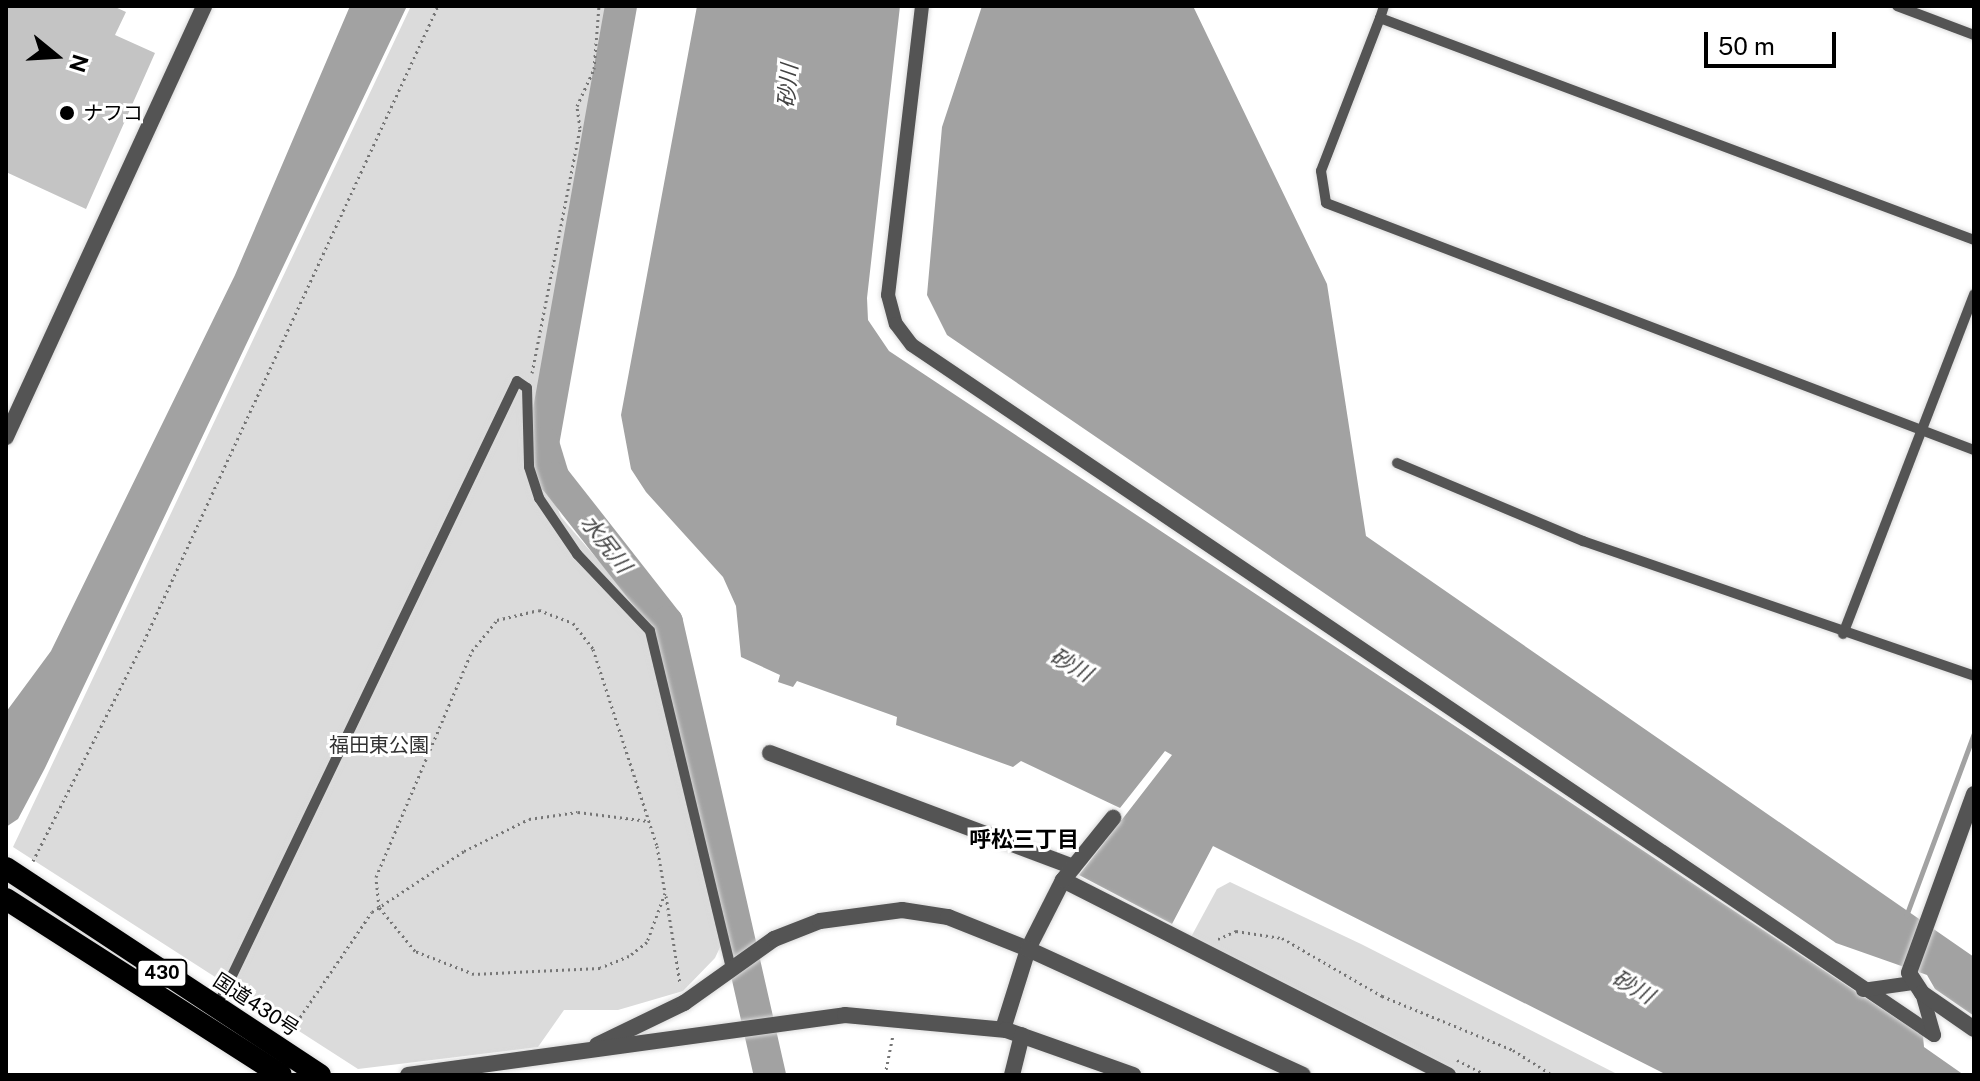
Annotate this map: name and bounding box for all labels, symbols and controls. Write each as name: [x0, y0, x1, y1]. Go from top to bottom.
north arrow: [16, 16, 96, 96]
scale bar: [1708, 16, 1840, 66]
text: 50 m: [1718, 32, 1775, 60]
text: N: [64, 51, 94, 76]
water label: 砂川: [773, 63, 803, 109]
place label: ナフコ: [83, 101, 143, 125]
marker: ナフコ: [58, 104, 76, 122]
water label: 水尻川: [575, 510, 637, 578]
water label: 砂川: [1045, 643, 1097, 687]
park label: 福田東公園: [329, 733, 429, 757]
district label: 呼松三丁目: [969, 827, 1079, 853]
road number: 430: [136, 959, 188, 987]
water label: 砂川: [1607, 965, 1659, 1009]
street label: 国道430号: [209, 968, 303, 1042]

